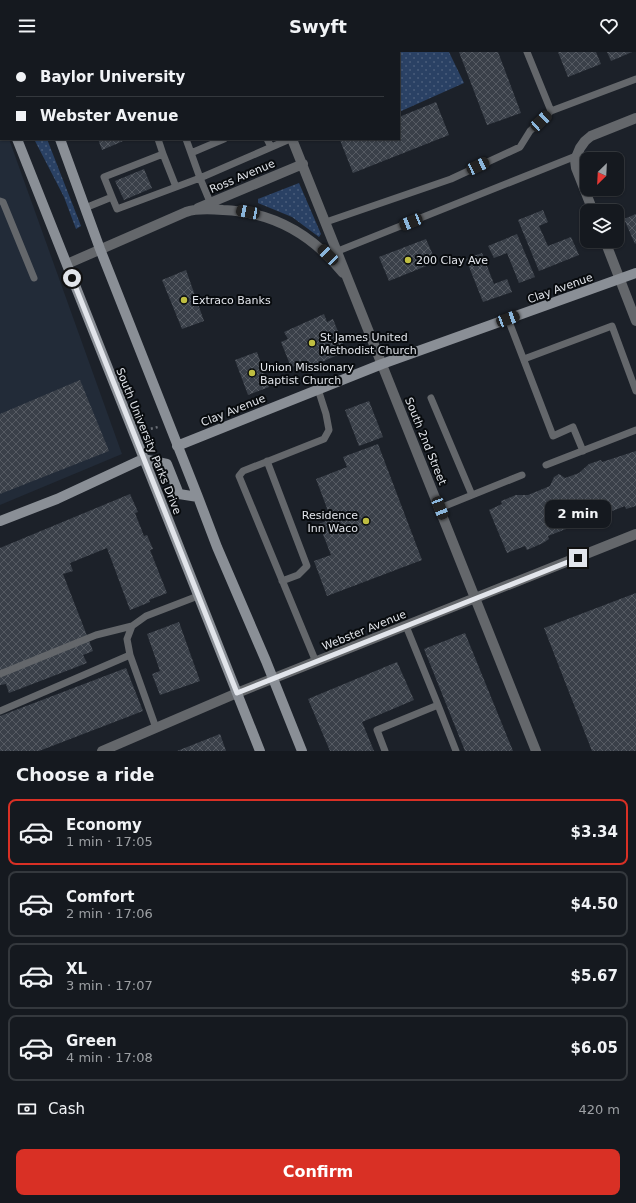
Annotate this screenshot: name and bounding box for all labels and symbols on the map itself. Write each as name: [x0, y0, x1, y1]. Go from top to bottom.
car: [528, 108, 554, 134]
north arrow: [580, 152, 624, 196]
car: [465, 155, 491, 177]
street label: Ross Avenue: [208, 157, 277, 196]
car: [235, 204, 261, 220]
car: [398, 212, 424, 232]
car: [315, 242, 341, 268]
place label: 200 Clay Ave: [416, 254, 488, 267]
marker: 200 Clay Ave: [403, 255, 413, 265]
route start: [63, 269, 81, 287]
street label: Clay Avenue: [526, 271, 595, 306]
place label: Extraco Banks: [192, 294, 271, 307]
marker: Extraco Banks: [179, 295, 189, 305]
car: [495, 309, 521, 329]
place label: St James United Methodist Church: [320, 331, 417, 357]
marker: St James United Methodist Church: [307, 338, 317, 348]
place label: Union Missionary Baptist Church: [260, 361, 354, 387]
street label: South University Parks Drive: [113, 366, 184, 517]
marker: Union Missionary Baptist Church: [247, 368, 257, 378]
street label: Clay Avenue: [199, 392, 268, 429]
street label: South 2nd Street: [402, 395, 449, 488]
car: [430, 495, 450, 521]
callout: 2 min: [545, 500, 611, 528]
place label: Residence Inn Waco: [302, 509, 358, 535]
marker: Residence Inn Waco: [361, 516, 371, 526]
route end: [569, 549, 587, 567]
street label: Webster Avenue: [320, 608, 408, 653]

